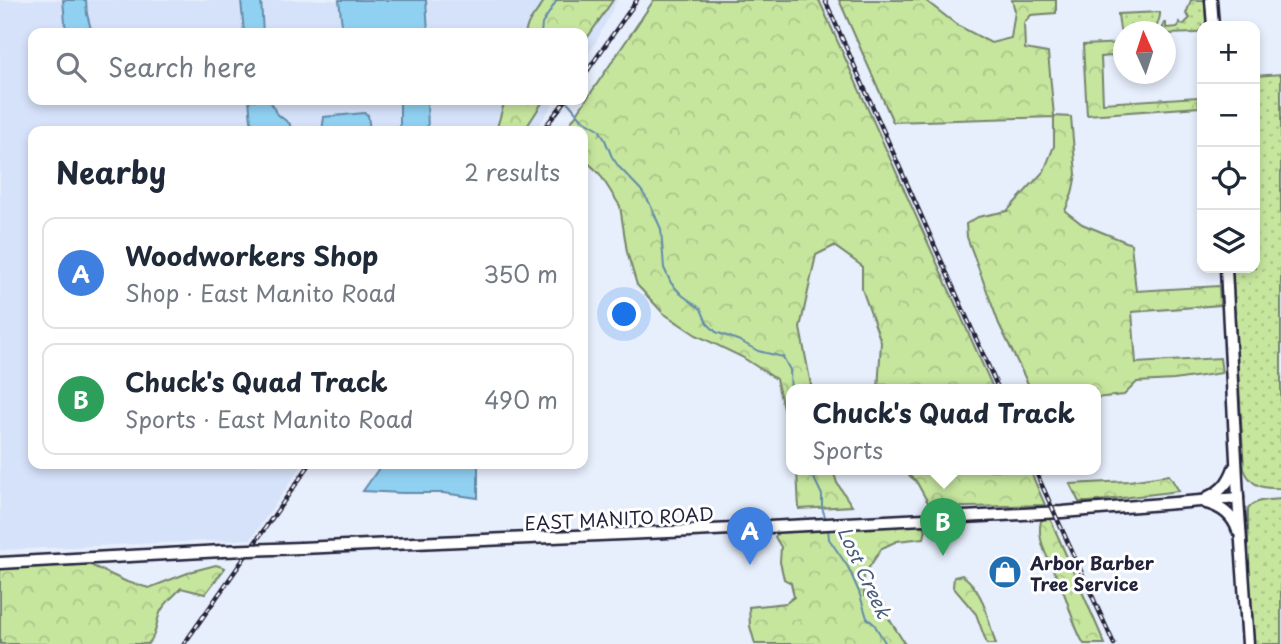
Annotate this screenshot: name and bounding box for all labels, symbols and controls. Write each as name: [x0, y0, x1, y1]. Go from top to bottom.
north arrow: [1113, 21, 1176, 84]
map controls: [1197, 21, 1260, 273]
button: +: [1197, 21, 1260, 84]
search box: [28, 28, 588, 105]
text: Search here: [108, 47, 257, 86]
icon: search: [52, 48, 90, 86]
button: −: [1197, 84, 1260, 147]
button: locate: [1197, 147, 1260, 210]
text: Nearby: [56, 149, 166, 194]
text: 2 results: [464, 154, 560, 189]
button: layers: [1197, 210, 1260, 273]
text: Woodworkers Shop: [125, 236, 378, 275]
text: A: [72, 256, 90, 291]
text: 350 m: [483, 256, 558, 291]
text: Shop · East Manito Road: [125, 275, 396, 310]
your location: [607, 297, 641, 331]
text: Chuck's Quad Track: [125, 362, 388, 401]
text: B: [73, 382, 89, 417]
text: 490 m: [484, 382, 558, 417]
popup: [786, 384, 1101, 475]
text: Chuck's Quad Track: [812, 393, 1075, 432]
text: Sports · East Manito Road: [125, 401, 413, 436]
text: Sports: [812, 432, 883, 467]
pin: B: [920, 498, 966, 556]
street label: EAST MANITO ROAD: [524, 500, 714, 536]
pin: A: [727, 507, 773, 565]
water label: Lost Creek: [832, 522, 899, 624]
place label: Arbor Barber Tree Service: [1029, 549, 1155, 597]
shop icon: Arbor Barber Tree Service: [986, 553, 1024, 591]

